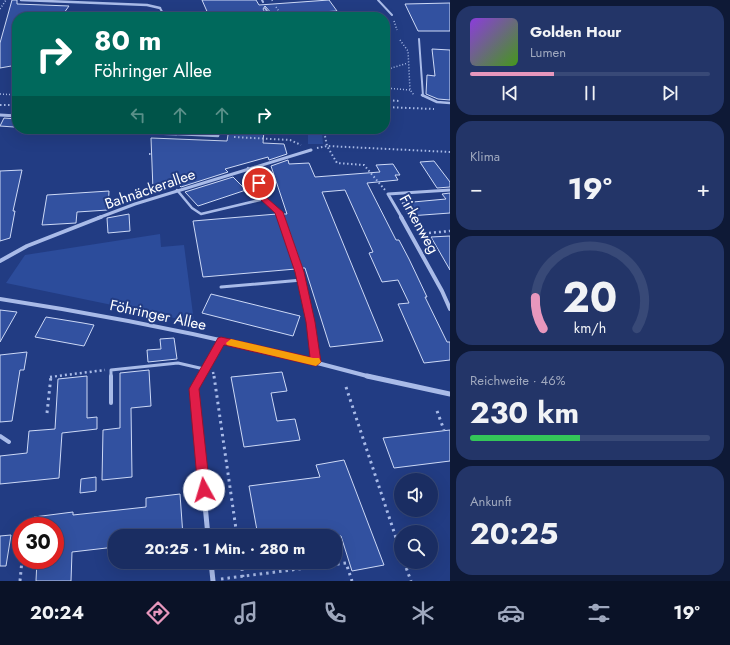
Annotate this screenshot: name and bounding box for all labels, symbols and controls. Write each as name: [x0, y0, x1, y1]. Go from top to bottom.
text: 80 m: [94, 20, 161, 61]
text: Golden Hour: [530, 21, 622, 43]
icon: right: [28, 28, 80, 80]
text: Lumen: [530, 43, 566, 62]
text: Föhringer Allee: [94, 58, 212, 84]
icon: previous: [499, 82, 521, 104]
icon: pause: [579, 82, 601, 104]
icon: next: [659, 82, 681, 104]
icon: left: [127, 104, 149, 126]
icon: ahead: [169, 104, 191, 126]
icon: ahead: [211, 104, 233, 126]
icon: right: [253, 104, 275, 126]
text: Klima: [470, 147, 500, 166]
street label: Bahnäckerallee: [102, 163, 199, 215]
pin: [242, 166, 276, 200]
text: 19°: [568, 167, 612, 210]
icon: arrive: [248, 172, 270, 194]
text: −: [470, 172, 483, 204]
text: +: [696, 172, 710, 204]
street label: Firkenweg: [394, 190, 444, 258]
text: 20: [563, 266, 617, 327]
street label: Föhringer Allee: [108, 294, 209, 336]
text: km/h: [574, 317, 606, 337]
text: Reichweite · 46%: [470, 371, 565, 390]
text: 230 km: [470, 391, 579, 434]
position arrow: [183, 469, 225, 511]
map controls: [394, 473, 438, 569]
button: sound: [394, 473, 438, 517]
text: Ankunft: [470, 492, 511, 511]
text: 20:25: [470, 512, 558, 555]
speed limit sign: 30: [12, 517, 64, 569]
button: search: [394, 525, 438, 569]
text: 20:25 · 1 Min. · 280 m: [145, 538, 305, 560]
icon: directions: [144, 599, 172, 627]
icon: music: [232, 599, 260, 627]
icon: phone: [321, 599, 349, 627]
icon: climate: [409, 599, 437, 627]
icon: car: [497, 599, 525, 627]
icon: filters: [585, 599, 613, 627]
text: 20:24: [30, 600, 84, 626]
text: 19°: [673, 600, 700, 626]

